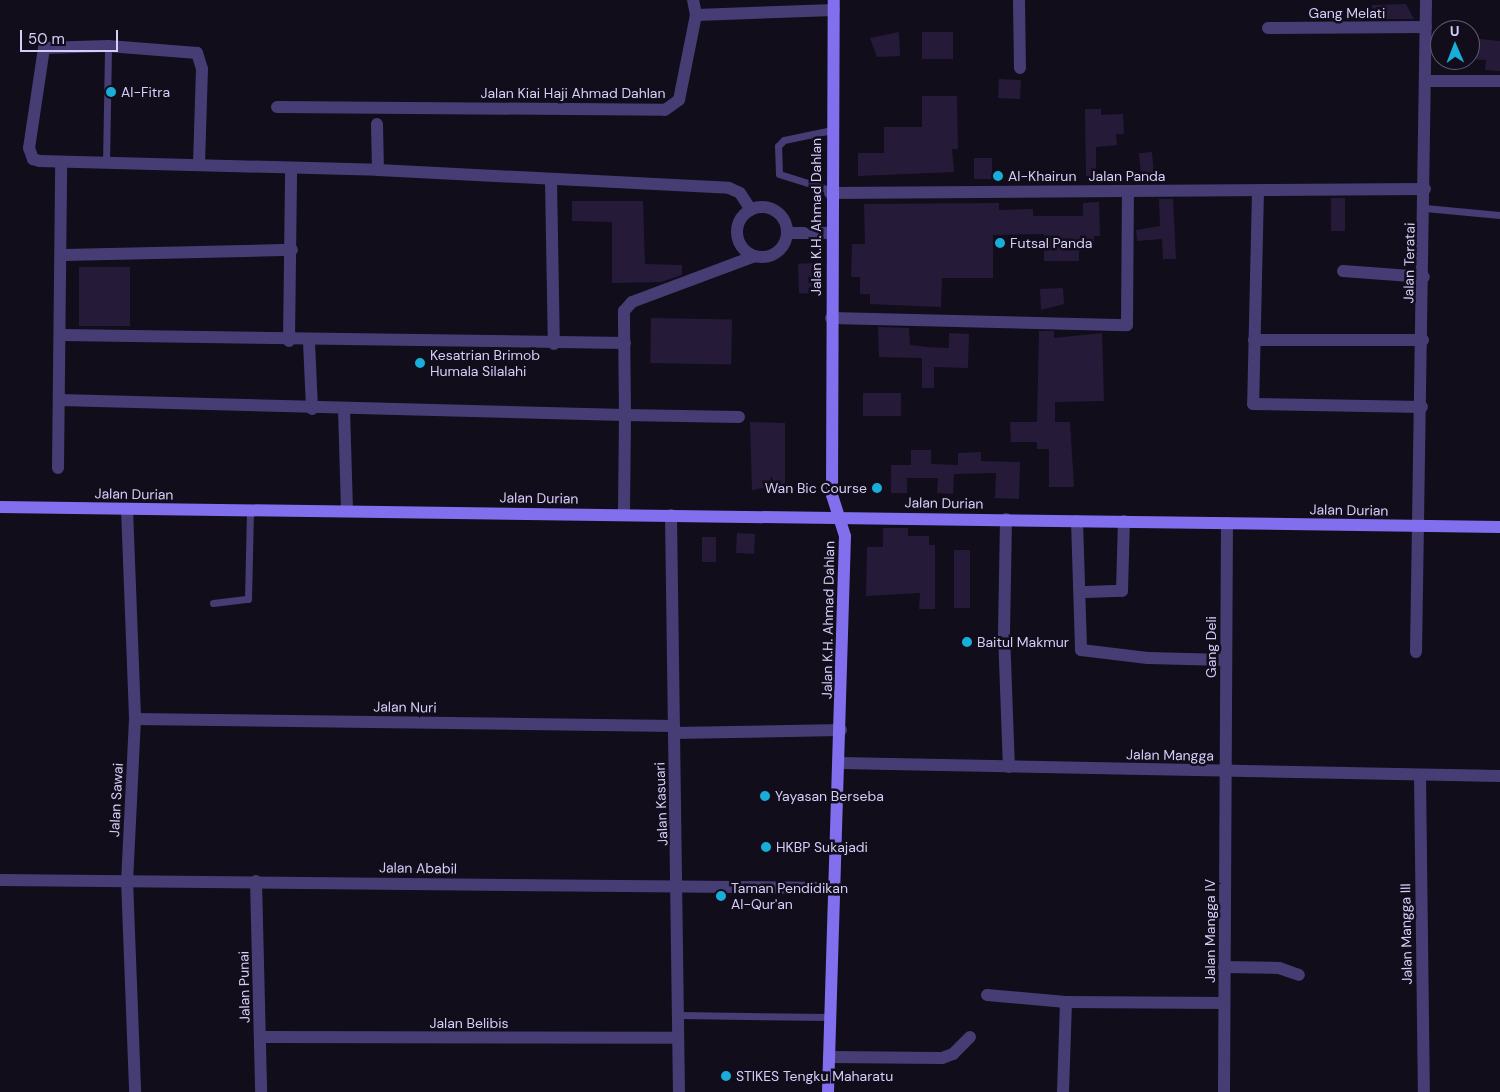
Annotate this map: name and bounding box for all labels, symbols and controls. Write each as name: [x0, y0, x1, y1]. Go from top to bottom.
street label: Gang Melati: [1309, 5, 1385, 21]
scale bar: [22, 20, 120, 52]
north arrow: [1430, 20, 1480, 70]
text: U: [1450, 22, 1460, 40]
text: 50 m: [28, 29, 65, 49]
place label: Al-Fitra: [121, 84, 170, 100]
street label: Jalan Kiai Haji Ahmad Dahlan: [480, 85, 666, 101]
marker: Al-Fitra: [105, 86, 117, 98]
street label: Jalan K.H. Ahmad Dahlan: [808, 138, 824, 296]
place label: Al-Khairun: [1008, 168, 1076, 184]
street label: Jalan Panda: [1089, 168, 1165, 184]
marker: Al-Khairun: [992, 170, 1004, 182]
street label: Jalan Teratai: [1400, 222, 1418, 304]
place label: Futsal Panda: [1010, 235, 1092, 251]
marker: Futsal Panda: [994, 237, 1006, 249]
place label: Kesatrian Brimob Humala Silalahi: [430, 347, 540, 380]
marker: Kesatrian Brimob Humala Silalahi: [414, 357, 426, 369]
place label: Wan Bic Course: [765, 480, 867, 496]
marker: Wan Bic Course: [871, 482, 883, 494]
street label: Jalan Durian: [94, 485, 174, 503]
street label: Jalan Durian: [499, 489, 579, 507]
street label: Jalan Durian: [904, 494, 984, 512]
street label: Jalan Durian: [1309, 501, 1389, 519]
street label: Jalan K.H. Ahmad Dahlan: [818, 541, 838, 699]
street label: Gang Deli: [1203, 616, 1219, 678]
place label: Baitul Makmur: [977, 634, 1069, 650]
marker: Baitul Makmur: [961, 636, 973, 648]
street label: Jalan Nuri: [373, 698, 437, 716]
street label: Jalan Mangga: [1126, 746, 1214, 764]
street label: Jalan Kasuari: [651, 762, 671, 846]
street label: Jalan Sawai: [106, 763, 126, 837]
place label: Yayasan Berseba: [775, 788, 884, 804]
marker: Yayasan Berseba: [759, 790, 771, 802]
place label: HKBP Sukajadi: [776, 839, 868, 855]
marker: HKBP Sukajadi: [760, 841, 772, 853]
street label: Jalan Ababil: [379, 859, 457, 877]
street label: Jalan Mangga IV: [1202, 879, 1218, 983]
place label: Taman Pendidikan Al-Qur'an: [731, 880, 848, 912]
street label: Jalan Mangga III: [1397, 883, 1415, 985]
marker: Taman Pendidikan Al-Qur'an: [715, 890, 727, 902]
street label: Jalan Punai: [235, 951, 253, 1023]
street label: Jalan Belibis: [429, 1015, 509, 1031]
place label: STIKES Tengku Maharatu: [736, 1068, 893, 1084]
marker: STIKES Tengku Maharatu: [720, 1070, 732, 1082]

